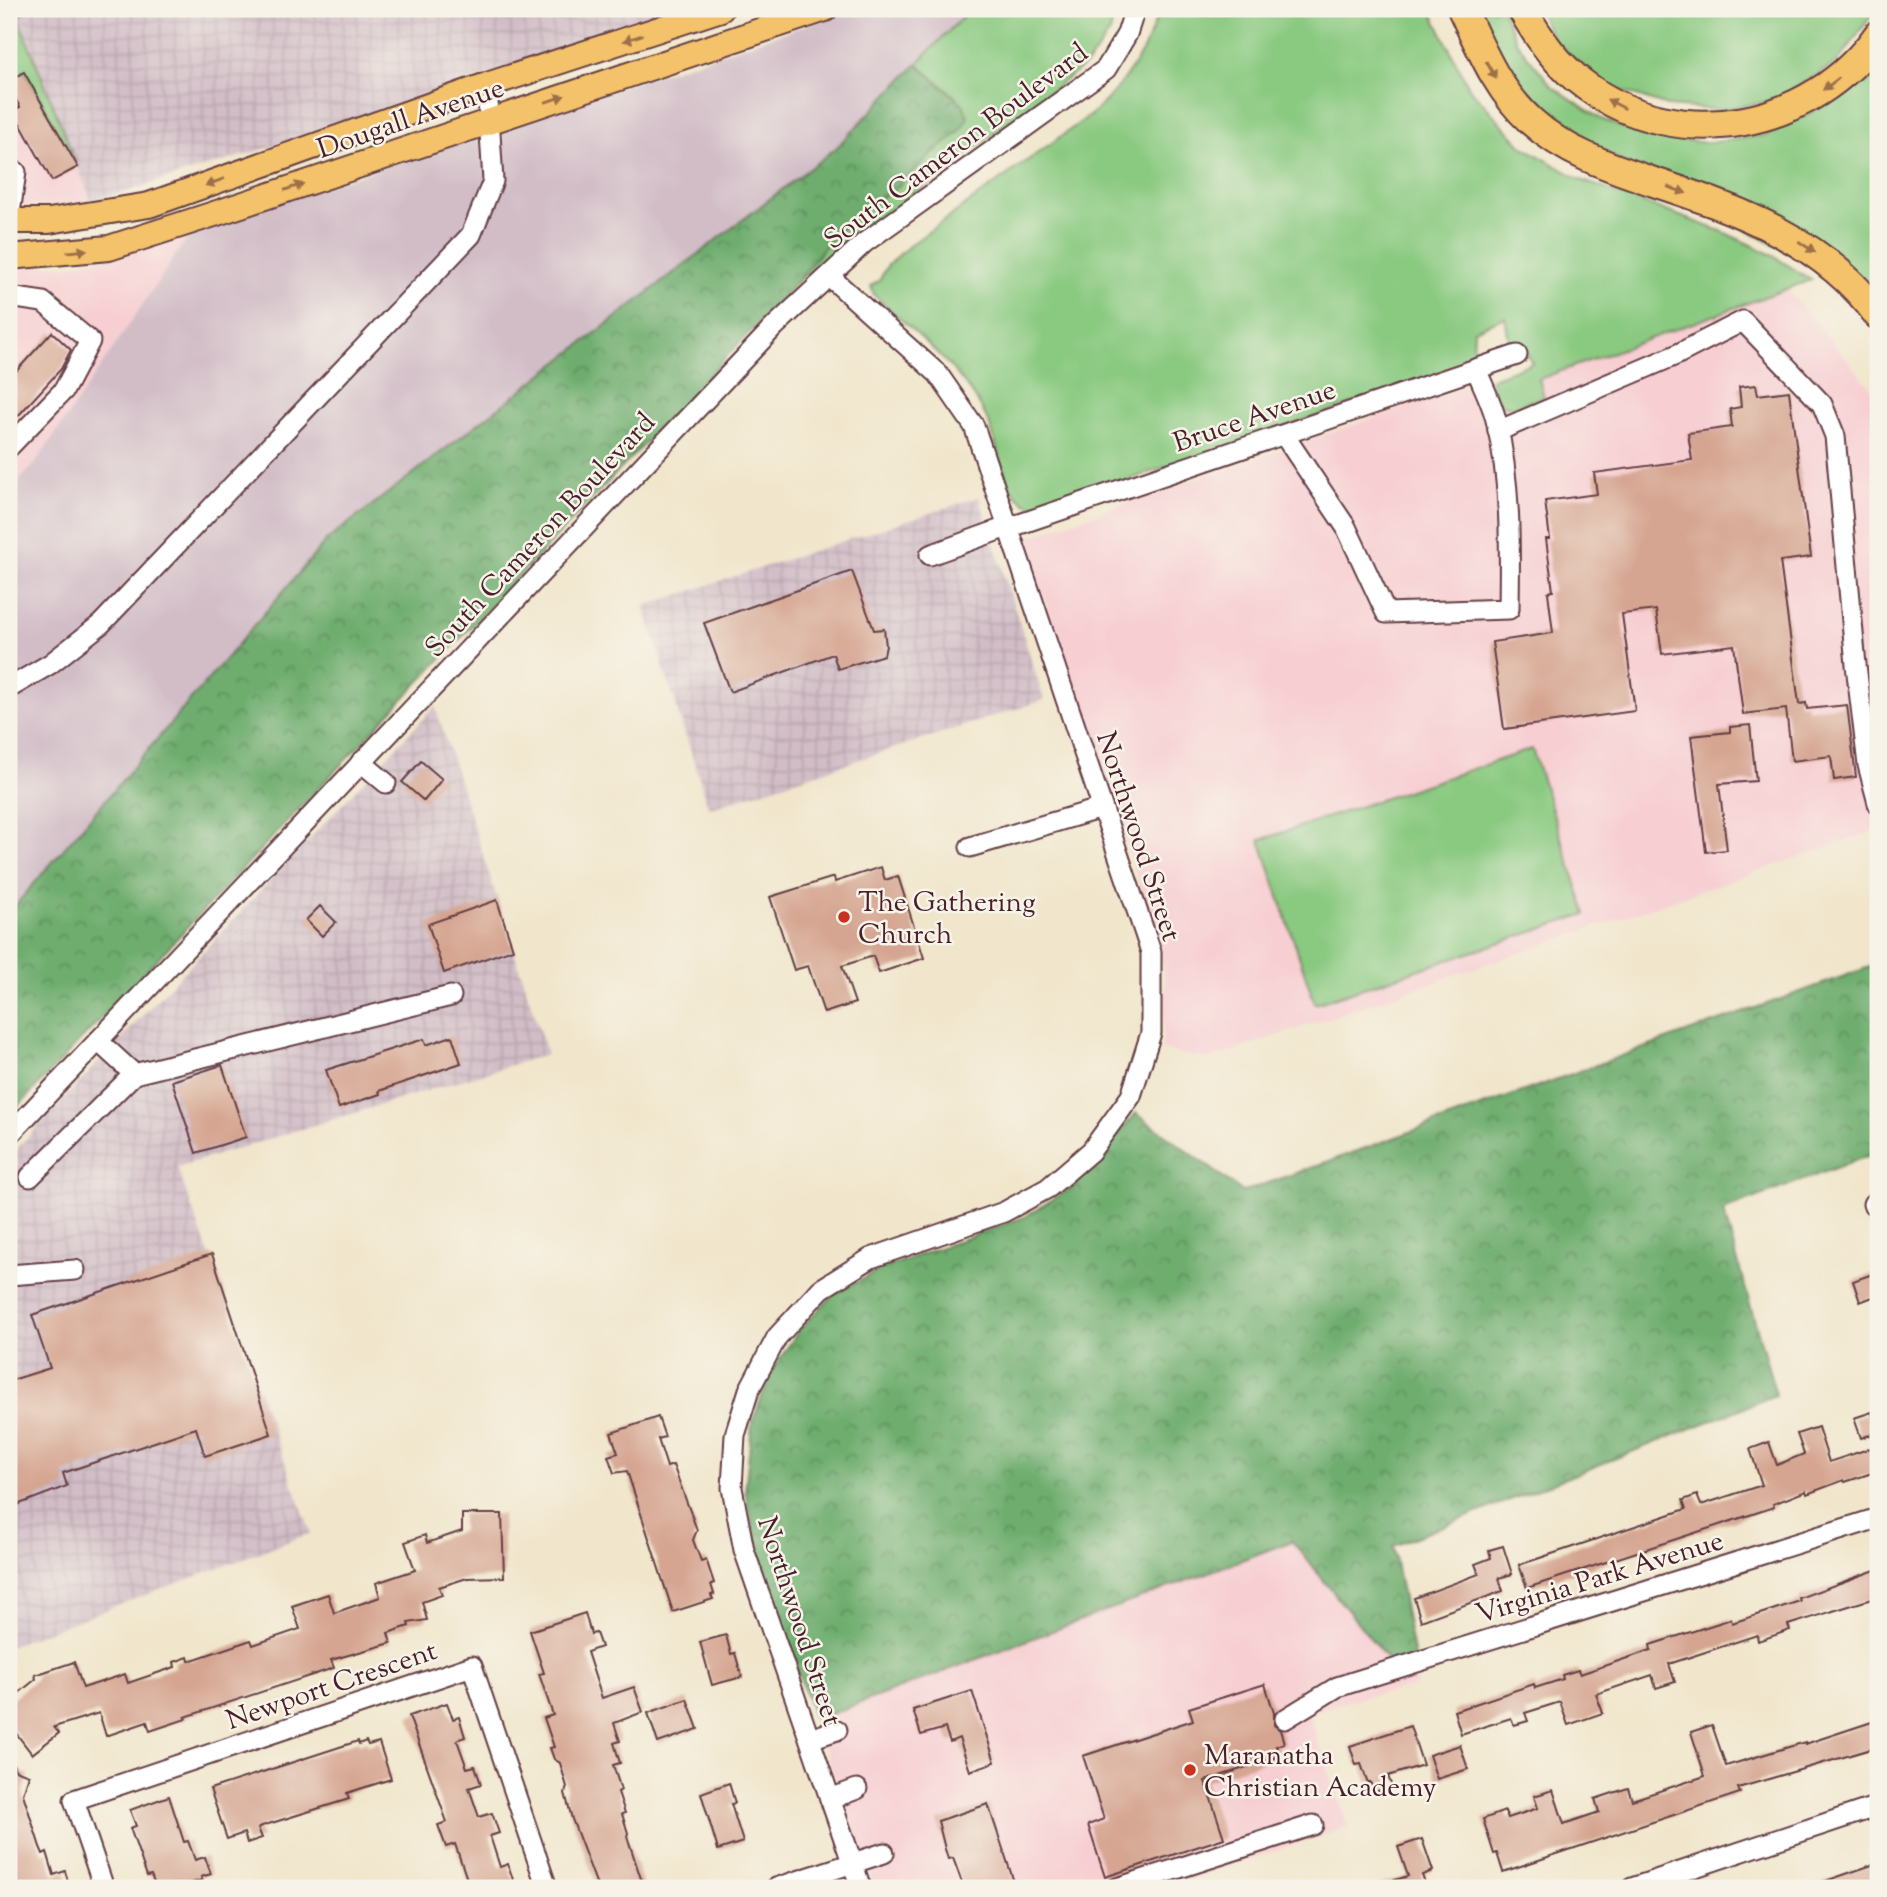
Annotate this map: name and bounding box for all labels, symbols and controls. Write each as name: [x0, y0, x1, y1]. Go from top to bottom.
one-way arrow: [622, 33, 643, 43]
street label: South Cameron Boulevard: [816, 34, 1098, 260]
one-way arrow: [1485, 61, 1497, 81]
street label: Dougall Avenue: [312, 69, 510, 171]
one-way arrow: [1822, 76, 1840, 90]
one-way arrow: [545, 93, 566, 104]
one-way arrow: [1607, 98, 1626, 110]
one-way arrow: [205, 177, 226, 188]
one-way arrow: [284, 181, 305, 192]
one-way arrow: [1667, 185, 1688, 196]
one-way arrow: [1797, 241, 1816, 254]
one-way arrow: [66, 245, 88, 256]
street label: Bruce Avenue: [1168, 371, 1342, 464]
street label: South Cameron Boulevard: [417, 404, 666, 667]
street label: Northwood Street: [1084, 727, 1190, 947]
place label: The Gathering Church: [858, 884, 1036, 956]
marker: The Gathering Church: [836, 909, 852, 925]
street label: Northwood Street: [745, 1512, 851, 1732]
street label: Virginia Park Avenue: [1471, 1522, 1729, 1636]
street label: Newport Crescent: [221, 1632, 443, 1742]
place label: Maranatha Christian Academy: [1204, 1737, 1437, 1809]
marker: Maranatha Christian Academy: [1182, 1762, 1198, 1778]

